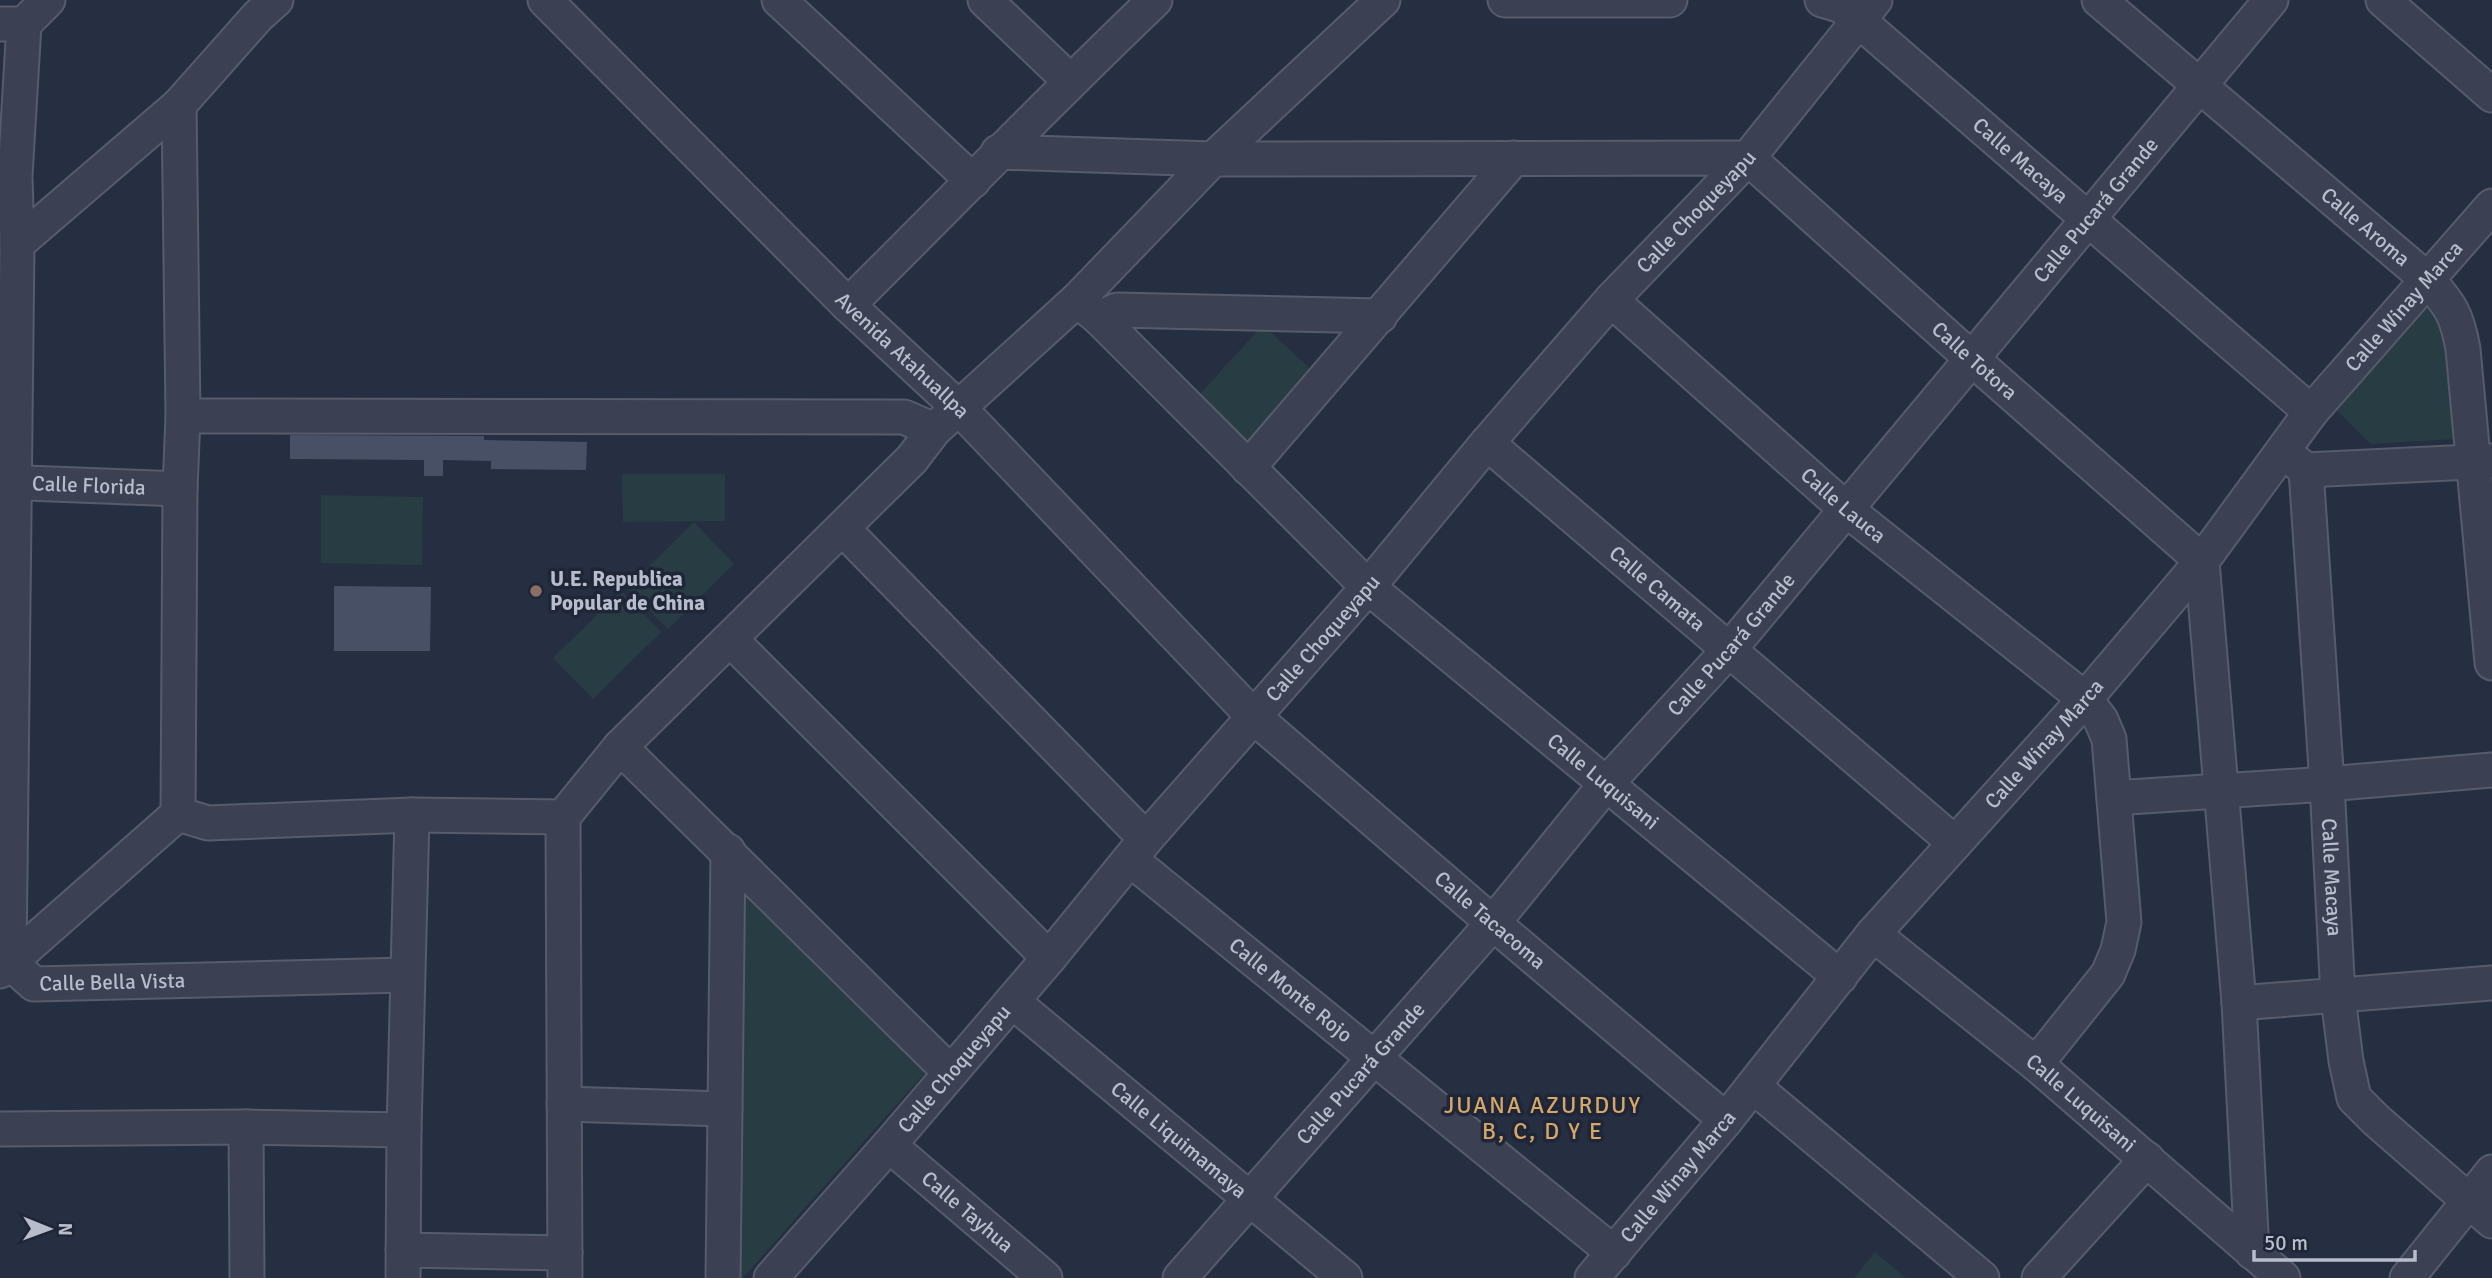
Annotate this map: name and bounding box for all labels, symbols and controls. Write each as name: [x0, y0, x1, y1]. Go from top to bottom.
street label: Calle Macaya: [1967, 112, 2074, 209]
street label: Calle Pucará Grande: [2028, 132, 2164, 288]
street label: Calle Choqueyapu: [1631, 145, 1762, 279]
street label: Calle Aroma: [2316, 182, 2415, 272]
street label: Calle Winay Marca: [2339, 235, 2468, 377]
street label: Avenida Atahuallpa: [830, 287, 975, 424]
street label: Calle Totora: [1926, 316, 2023, 406]
street label: Calle Lauca: [1795, 462, 1891, 549]
street label: Calle Florida: [32, 470, 146, 501]
street label: Calle Camata: [1604, 540, 1711, 637]
place label: U.E. Republica Popular de China: [550, 566, 705, 616]
street label: Calle Pucará Grande: [1662, 567, 1801, 721]
street label: Calle Choqueyapu: [1260, 569, 1386, 707]
marker: U.E. Republica Popular de China: [528, 583, 544, 599]
street label: Calle Winay Marca: [1979, 674, 2109, 814]
street label: Calle Luquisani: [1542, 728, 1665, 835]
street label: Calle Macaya: [2316, 817, 2348, 937]
street label: Calle Tacacoma: [1429, 865, 1551, 975]
street label: Calle Monte Rojo: [1224, 932, 1358, 1048]
street label: Calle Bella Vista: [39, 967, 186, 997]
street label: Calle Pucará Grande: [1291, 997, 1430, 1150]
street label: Calle Choqueyapu: [892, 999, 1016, 1138]
street label: Calle Luquisani: [2021, 1048, 2141, 1158]
street label: Calle Liquimamaya: [1105, 1076, 1252, 1204]
district label: JUANA AZURDUY B, C, D Y E: [1444, 1091, 1642, 1146]
street label: Calle Winay Marca: [1615, 1105, 1742, 1248]
street label: Calle Tayhua: [916, 1165, 1019, 1258]
north arrow: [14, 1194, 84, 1264]
scale bar: [2254, 1218, 2415, 1262]
text: N: [53, 1222, 77, 1236]
text: 50 m: [2264, 1230, 2308, 1256]

